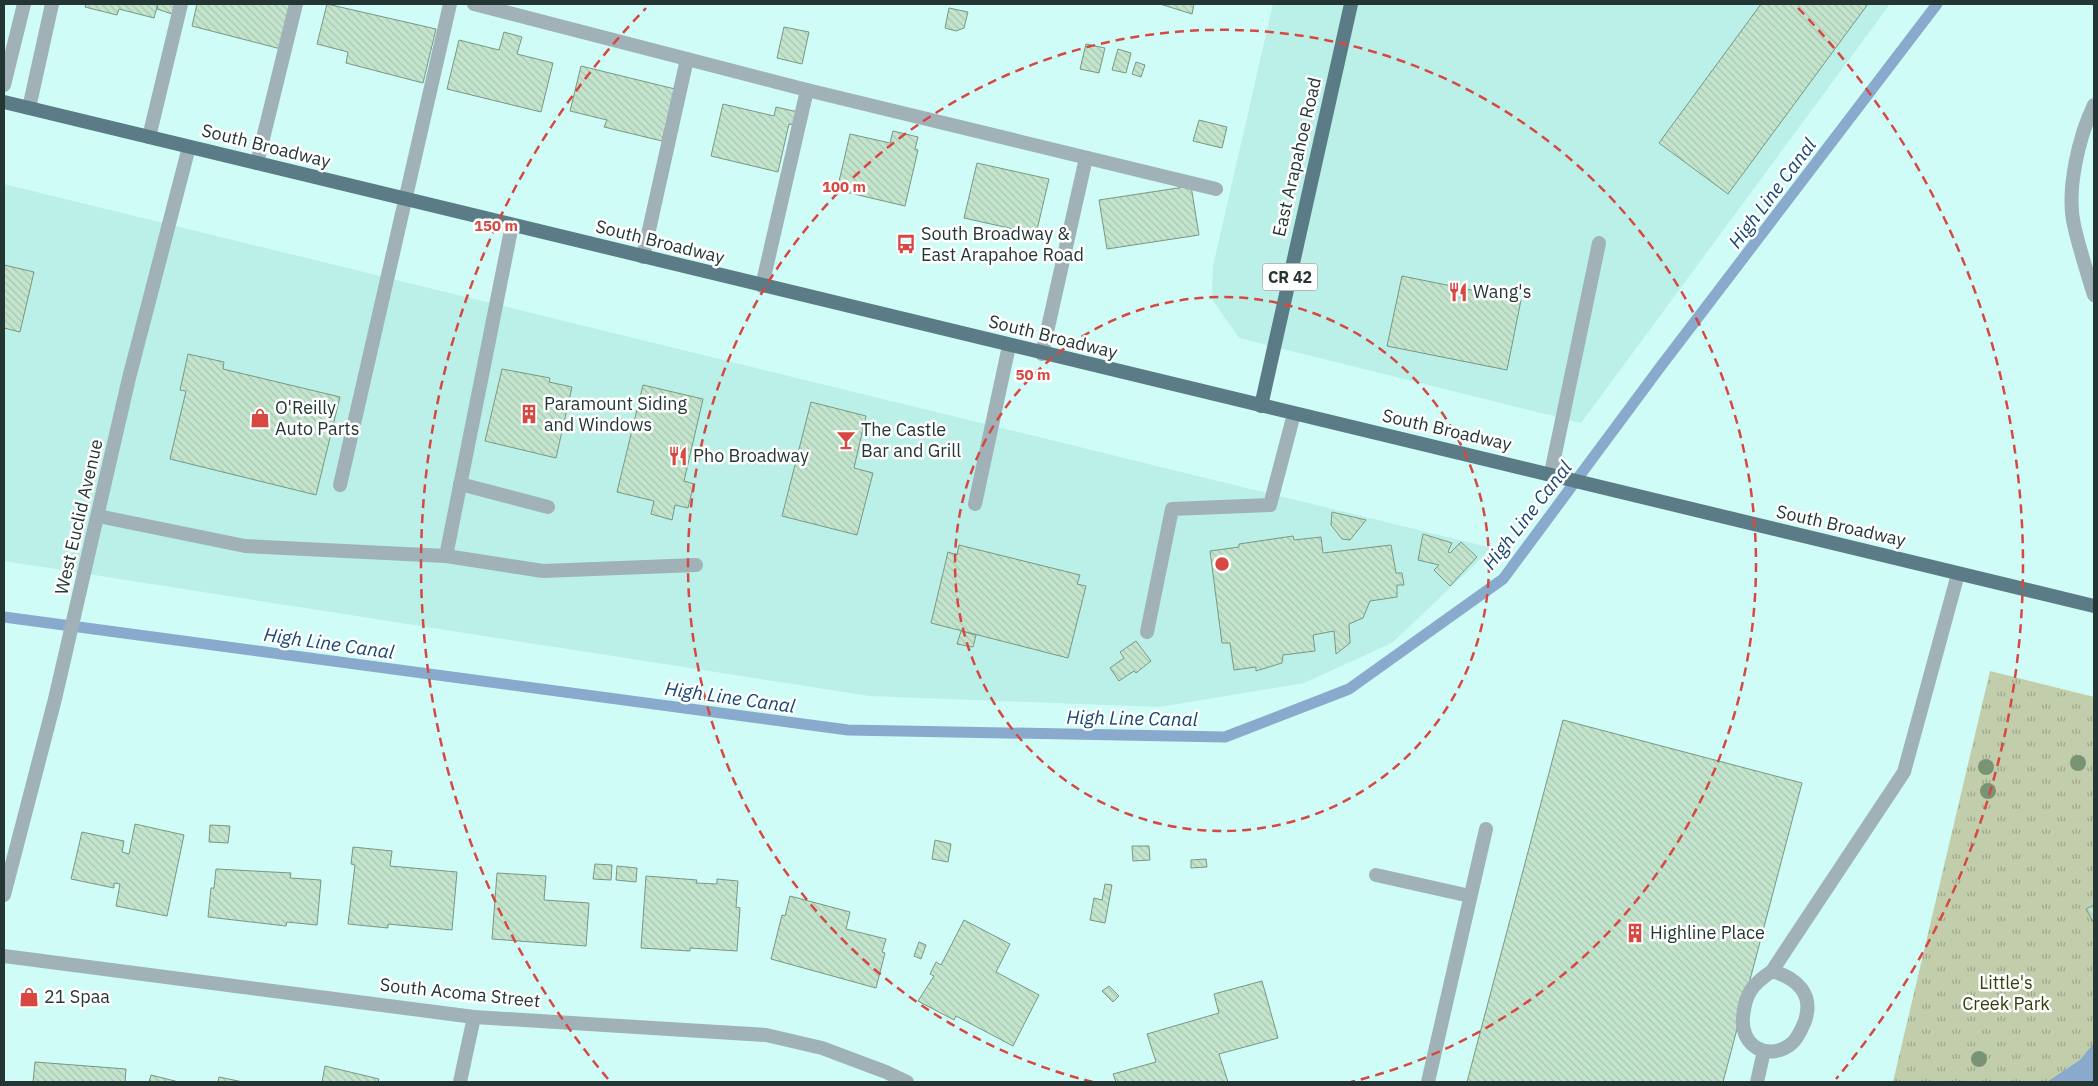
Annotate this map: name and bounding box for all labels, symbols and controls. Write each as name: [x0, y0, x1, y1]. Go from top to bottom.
street label: East Arapahoe Road: [1267, 75, 1326, 239]
street label: South Broadway: [199, 118, 333, 173]
water label: High Line Canal: [1723, 133, 1821, 253]
text: 100 m: [822, 177, 866, 196]
street label: South Broadway: [593, 214, 727, 269]
text: 150 m: [474, 216, 518, 235]
place label: South Broadway & East Arapahoe Road: [921, 222, 1084, 266]
bus stop icon: South Broadway & East Arapahoe Road: [895, 233, 917, 255]
road number: CR 42: [1262, 264, 1318, 290]
place label: Wang's: [1473, 280, 1531, 303]
restaurant icon: Wang's: [1447, 281, 1469, 303]
street label: South Broadway: [986, 309, 1120, 364]
text: 50 m: [1016, 365, 1050, 384]
place label: Paramount Siding and Windows: [544, 392, 687, 436]
place label: O'Reilly Auto Parts: [275, 396, 359, 440]
building icon: Paramount Siding and Windows: [518, 403, 540, 425]
street label: South Broadway: [1380, 403, 1514, 456]
shop icon: O'Reilly Auto Parts: [249, 407, 271, 429]
place label: The Castle Bar and Grill: [861, 418, 961, 462]
bar icon: The Castle Bar and Grill: [835, 429, 857, 451]
street label: West Euclid Avenue: [49, 437, 108, 597]
place label: Pho Broadway: [693, 444, 809, 467]
restaurant icon: Pho Broadway: [667, 445, 689, 467]
water label: High Line Canal: [1477, 456, 1577, 574]
street label: South Broadway: [1774, 499, 1908, 552]
centre of rings: [1213, 555, 1231, 573]
water label: High Line Canal: [262, 622, 396, 664]
water label: High Line Canal: [663, 676, 797, 718]
water label: High Line Canal: [1066, 705, 1198, 731]
place label: Highline Place: [1650, 921, 1765, 944]
building icon: Highline Place: [1624, 922, 1646, 944]
park label: Little's Creek Park: [1962, 971, 2050, 1015]
street label: South Acoma Street: [379, 973, 541, 1012]
place label: 21 Spaa: [44, 985, 110, 1008]
shop icon: 21 Spaa: [18, 986, 40, 1008]

